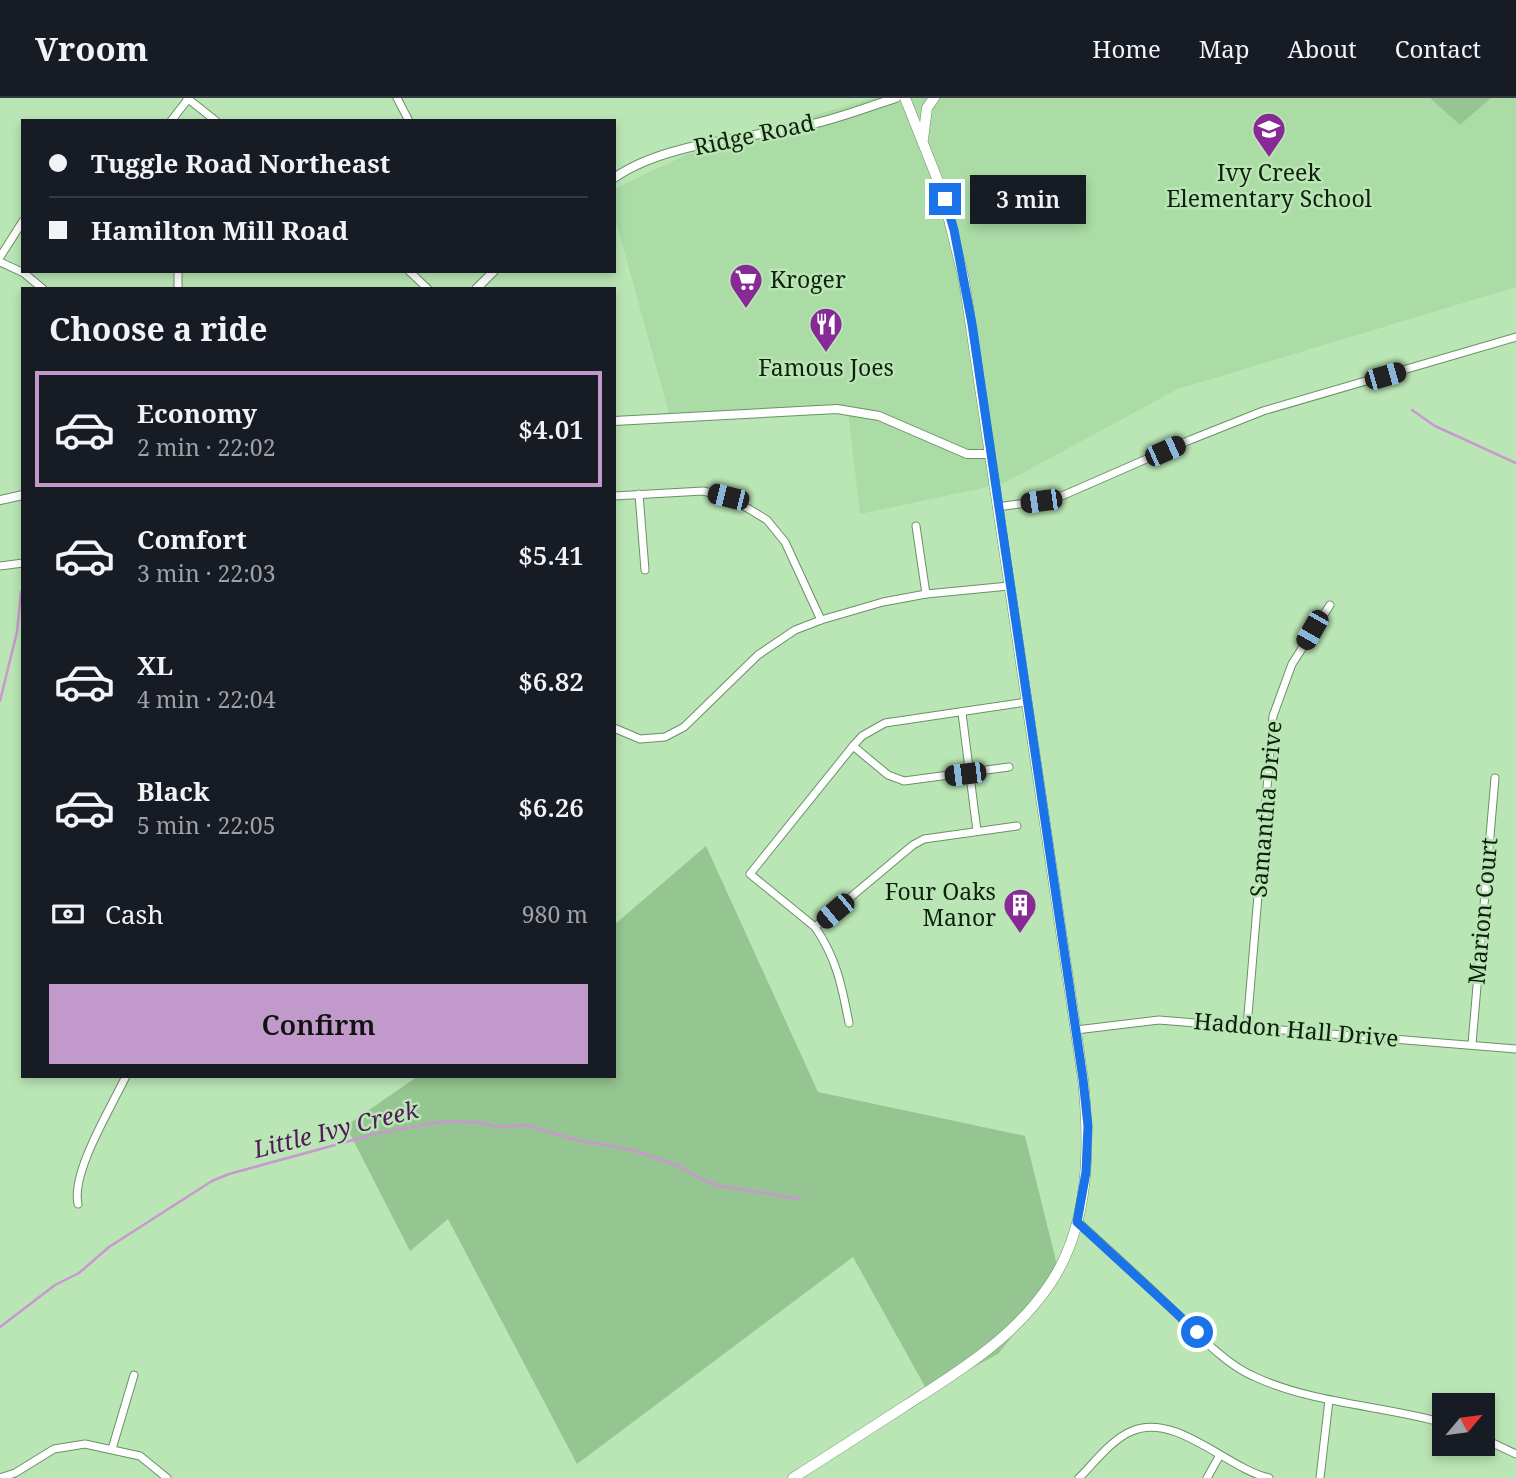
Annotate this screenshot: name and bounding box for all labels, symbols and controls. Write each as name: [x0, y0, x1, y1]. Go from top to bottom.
text: Vroom: [35, 26, 148, 71]
text: Home: [1092, 32, 1161, 65]
text: Map: [1199, 32, 1250, 65]
text: About: [1288, 32, 1357, 65]
text: Contact: [1395, 32, 1481, 65]
street label: Ridge Road: [690, 106, 817, 162]
school or university icon: Ivy Creek Elementary School: [1250, 110, 1288, 159]
text: Tuggle Road Northeast: [91, 145, 390, 181]
place label: Ivy Creek Elementary School: [1166, 156, 1372, 214]
callout: 3 min: [970, 174, 1085, 224]
route end: [929, 183, 961, 215]
text: 3 min: [996, 183, 1060, 215]
text: Hamilton Mill Road: [91, 212, 348, 248]
supermarket icon: Kroger: [727, 261, 765, 310]
place label: Kroger: [770, 263, 846, 295]
restaurant icon: Famous Joes: [807, 305, 845, 354]
text: Choose a ride: [49, 307, 268, 350]
place label: Famous Joes: [758, 351, 894, 383]
car: [1362, 360, 1409, 392]
text: Economy: [137, 395, 257, 431]
icon: car: [53, 398, 116, 461]
text: $4.01: [518, 411, 584, 447]
text: 2 min · 22:02: [137, 431, 275, 463]
car: [1142, 433, 1189, 469]
car: [706, 482, 751, 512]
car: [1019, 488, 1064, 514]
text: Comfort: [137, 521, 247, 557]
icon: car: [53, 524, 116, 587]
text: $5.41: [518, 537, 584, 573]
text: 3 min · 22:03: [137, 557, 275, 589]
car: [1293, 607, 1332, 653]
text: XL: [137, 647, 173, 683]
icon: car: [53, 650, 116, 713]
text: $6.82: [518, 663, 584, 699]
text: 4 min · 22:04: [137, 683, 275, 715]
street label: Samantha Drive: [1241, 719, 1289, 899]
car: [943, 761, 988, 787]
text: Black: [137, 773, 210, 809]
icon: car: [53, 776, 116, 839]
text: $6.26: [518, 789, 584, 825]
text: 5 min · 22:05: [137, 809, 275, 841]
street label: Marion Court: [1460, 836, 1504, 986]
place label: Four Oaks Manor: [885, 875, 996, 933]
building icon: Four Oaks Manor: [1001, 886, 1039, 935]
car: [813, 889, 858, 933]
icon: cash: [49, 895, 87, 933]
text: Cash: [105, 896, 164, 932]
text: 980 m: [522, 898, 588, 930]
button: Confirm: [49, 984, 588, 1064]
street label: Haddon Hall Drive: [1192, 1004, 1400, 1054]
water label: Little Ivy Creek: [249, 1092, 423, 1165]
route start: [1181, 1316, 1213, 1348]
north arrow: [1432, 1393, 1494, 1456]
map controls: [1432, 1393, 1495, 1456]

